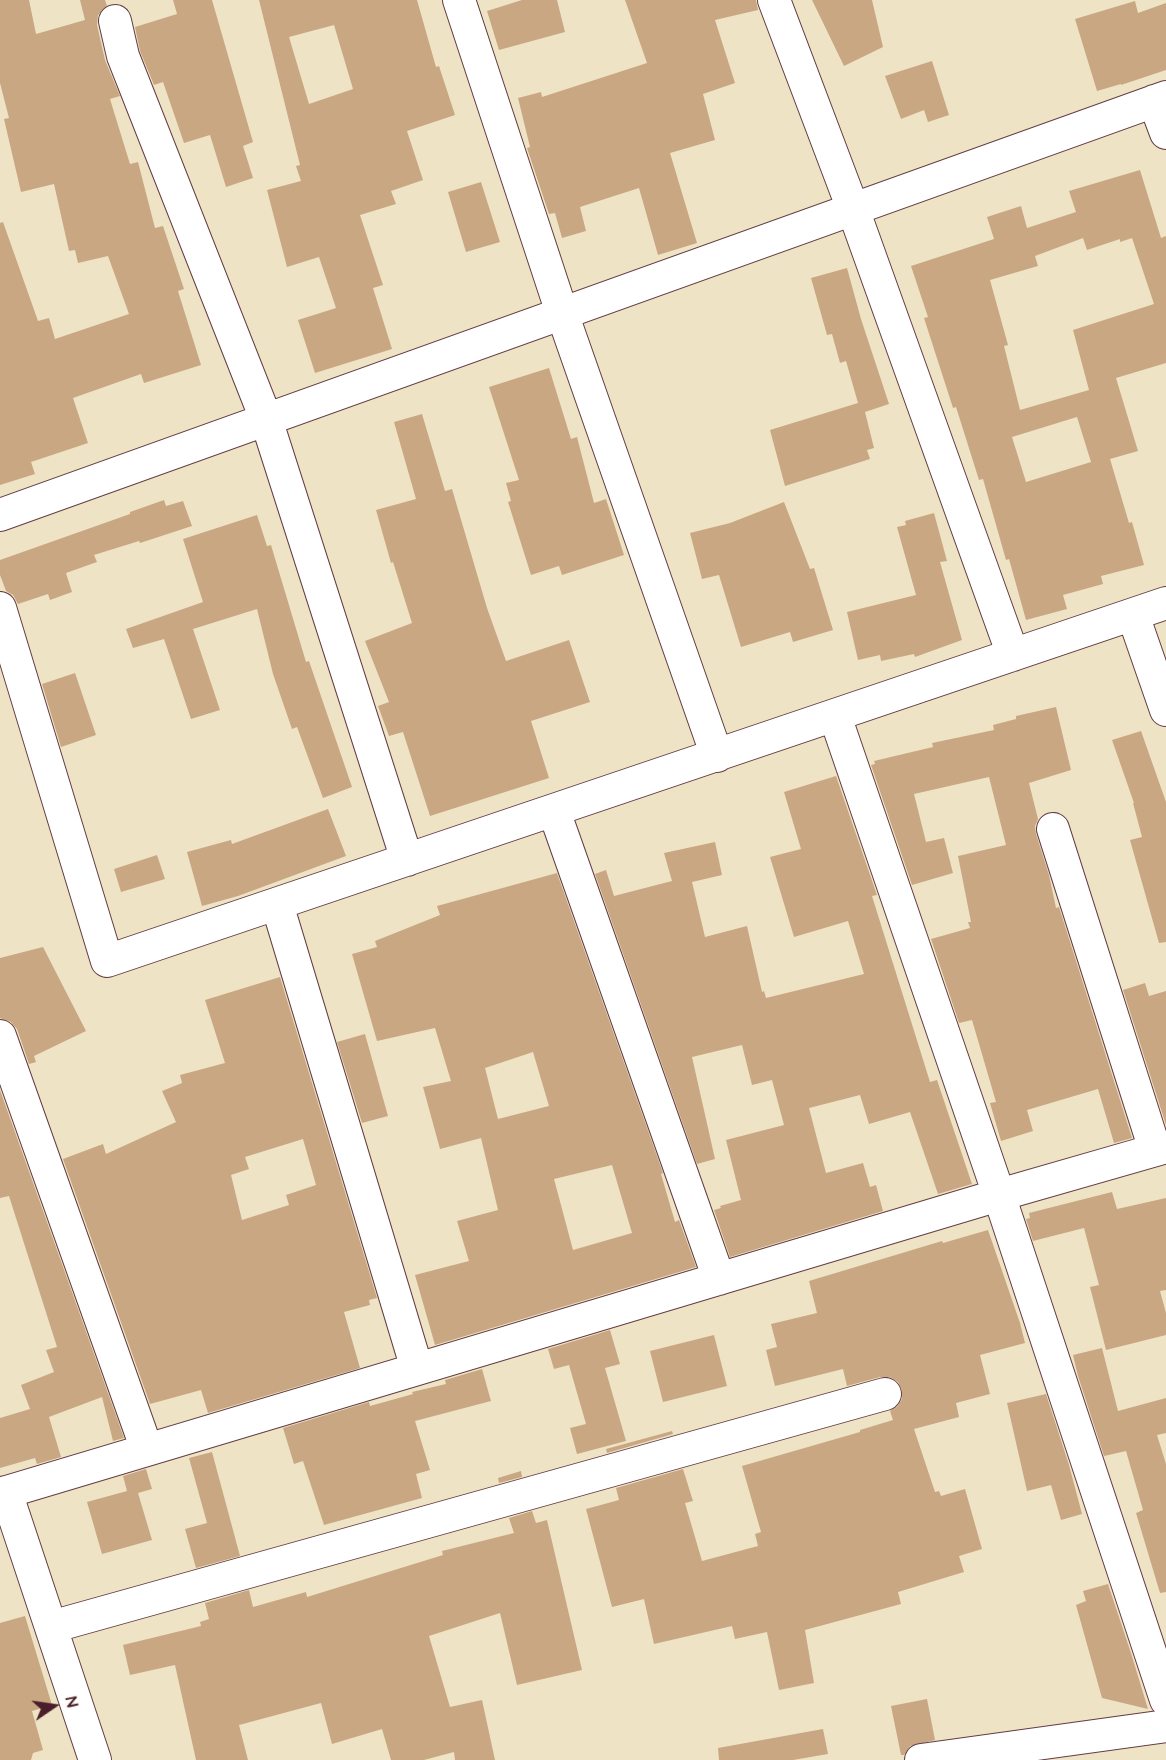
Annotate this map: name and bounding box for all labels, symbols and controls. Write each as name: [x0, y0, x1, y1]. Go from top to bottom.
north arrow: [24, 1676, 84, 1736]
text: N: [60, 1695, 83, 1709]

